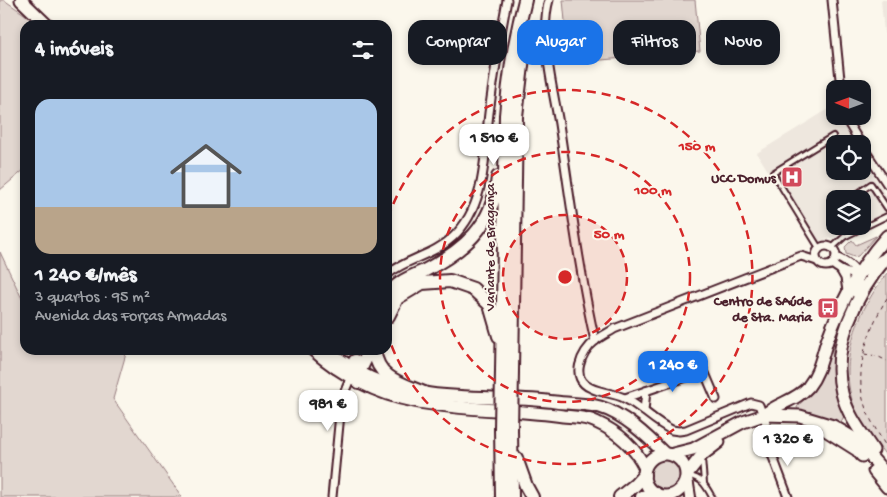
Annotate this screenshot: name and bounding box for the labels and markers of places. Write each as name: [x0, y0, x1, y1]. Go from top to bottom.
pin: 1 510 €: [448, 124, 540, 166]
hospital icon: UCC Domus: [780, 165, 804, 189]
place label: UCC Domus: [711, 171, 777, 188]
centre of rings: [556, 268, 574, 286]
place label: Centro de SAúde de Sta. Maria: [713, 294, 813, 327]
bus stop icon: Centro de SAúde de Sta. Maria: [816, 296, 840, 320]
pin: 1 240 €: [627, 350, 719, 393]
pin: 981 €: [293, 390, 363, 432]
pin: 1 320 €: [742, 424, 834, 467]

